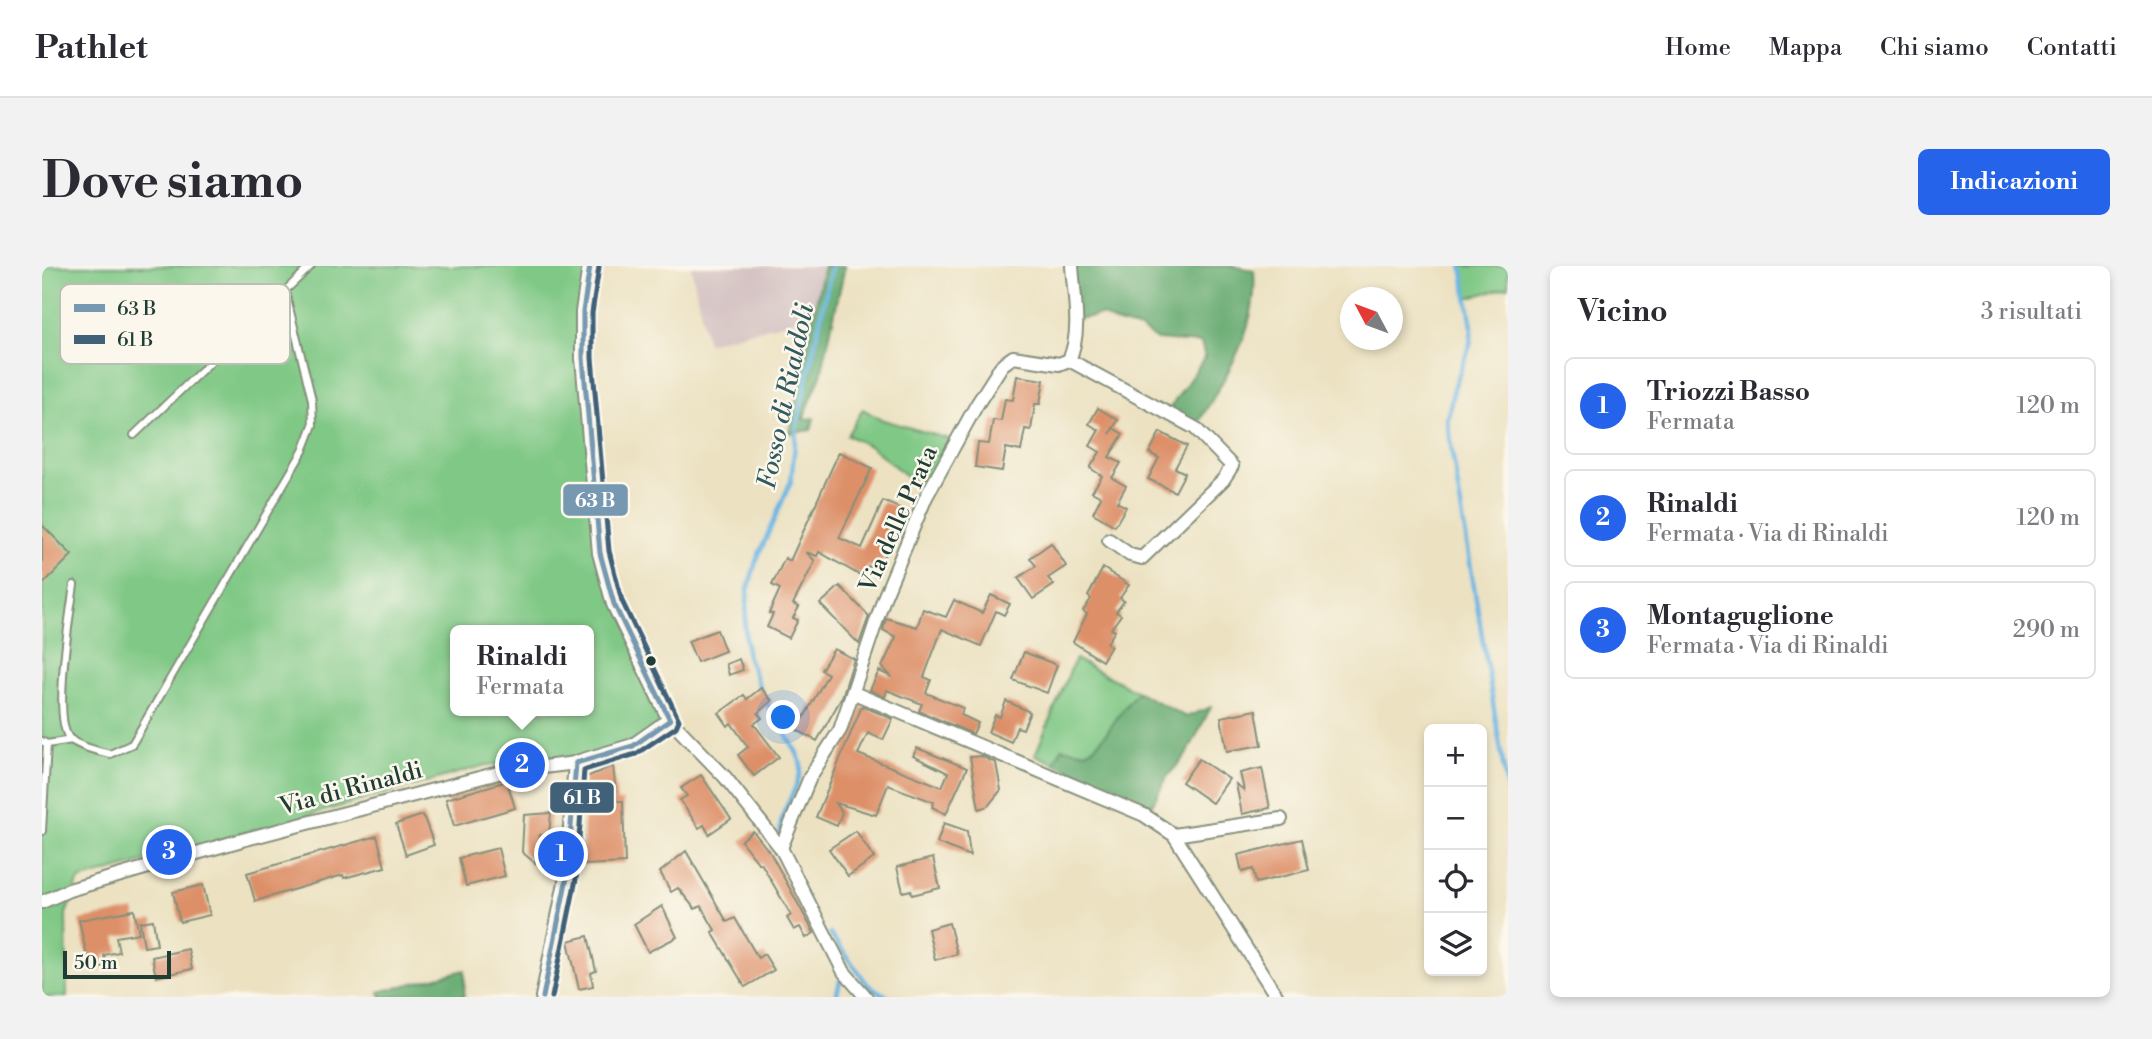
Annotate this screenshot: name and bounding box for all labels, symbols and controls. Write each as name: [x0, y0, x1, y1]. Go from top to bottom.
text: Pathlet: [35, 28, 148, 69]
text: Home: [1665, 33, 1731, 63]
text: Mappa: [1769, 33, 1842, 63]
text: Chi siamo: [1880, 33, 1989, 63]
text: Contatti: [2027, 33, 2117, 63]
button: Indicazioni: [1918, 149, 2110, 215]
text: Dove siamo: [42, 152, 303, 213]
legend: [60, 284, 290, 364]
north arrow: [1340, 287, 1403, 350]
text: Vicino: [1578, 293, 1668, 331]
text: 63 B: [117, 297, 156, 321]
text: 3 risultati: [1981, 298, 2082, 326]
water label: Fosso di Rialdoli: [751, 300, 821, 492]
text: 61 B: [117, 328, 153, 352]
text: Triozzi Basso: [1647, 376, 1810, 408]
text: 1: [1597, 392, 1609, 420]
text: 120 m: [2016, 392, 2080, 420]
text: Fermata: [1647, 408, 1735, 436]
street label: Via delle Prata: [853, 441, 945, 598]
line badge: 63 B: [562, 483, 629, 517]
text: Rinaldi: [1647, 488, 1738, 520]
text: 63 B: [575, 489, 615, 513]
text: 2: [1596, 504, 1610, 532]
text: 120 m: [2016, 504, 2080, 532]
text: Fermata · Via di Rinaldi: [1647, 520, 1889, 548]
text: Montaguglione: [1647, 600, 1834, 632]
text: 3: [1596, 616, 1610, 644]
text: 290 m: [2013, 616, 2080, 644]
popup: [450, 625, 594, 716]
text: Fermata · Via di Rinaldi: [1647, 632, 1889, 660]
text: Rinaldi: [477, 641, 567, 673]
unlabelled marker: [644, 654, 658, 668]
text: Fermata: [477, 673, 564, 701]
your location: [766, 700, 800, 734]
map controls: [1424, 724, 1487, 976]
button: +: [1424, 724, 1487, 787]
pin: 2: [499, 739, 545, 791]
street label: Via di Rinaldi: [275, 755, 426, 823]
line badge: 61 B: [549, 781, 615, 814]
text: 61 B: [563, 786, 601, 810]
button: −: [1424, 787, 1487, 850]
pin: 3: [146, 826, 192, 878]
pin: 1: [538, 828, 584, 880]
button: locate: [1424, 850, 1487, 913]
button: layers: [1424, 913, 1487, 976]
scale bar: [63, 948, 172, 980]
text: 50 m: [74, 951, 118, 975]

